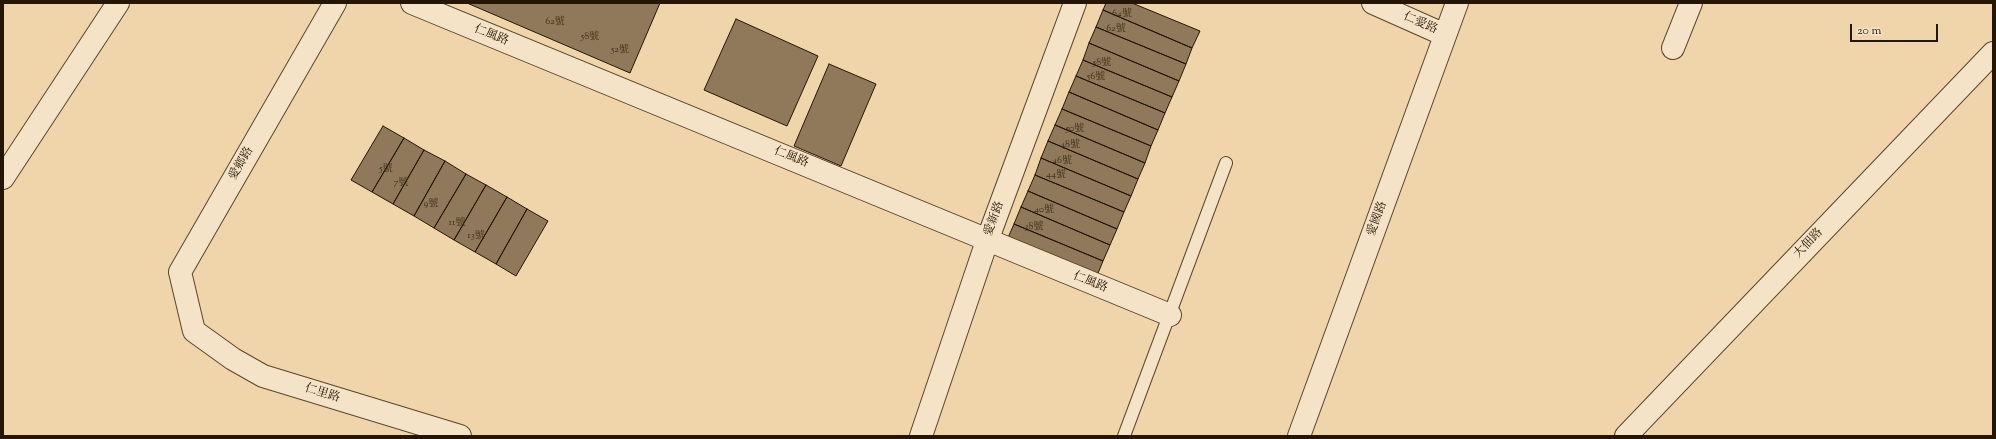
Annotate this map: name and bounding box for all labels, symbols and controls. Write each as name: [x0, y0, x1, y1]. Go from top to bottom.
house number: 64號: [1112, 8, 1132, 20]
street label: 仁愛路: [1401, 10, 1439, 38]
house number: 62號: [545, 16, 565, 28]
scale bar: [1852, 16, 1940, 42]
text: 20 m: [1857, 22, 1881, 40]
street label: 仁風路: [472, 23, 510, 49]
house number: 62號: [1106, 23, 1126, 35]
house number: 58號: [581, 31, 599, 43]
house number: 52號: [611, 44, 629, 56]
house number: 58號: [1093, 57, 1111, 69]
house number: 56號: [1087, 71, 1105, 83]
house number: 50號: [1066, 123, 1084, 135]
house number: 48號: [1060, 139, 1080, 151]
street label: 愛鄉路: [227, 145, 257, 183]
street label: 仁風路: [772, 145, 810, 171]
house number: 46號: [1052, 155, 1072, 167]
house number: 5號: [379, 163, 393, 175]
house number: 44號: [1046, 169, 1066, 181]
house number: 7號: [393, 177, 409, 189]
house number: 9號: [424, 198, 438, 210]
street label: 愛新路: [982, 200, 1008, 238]
street label: 愛國路: [1365, 200, 1391, 238]
house number: 40號: [1034, 204, 1054, 216]
house number: 11號: [449, 217, 465, 229]
house number: 38號: [1024, 221, 1044, 233]
street label: 大佃路: [1791, 226, 1827, 262]
house number: 13號: [467, 230, 485, 242]
street label: 仁風路: [1071, 270, 1109, 296]
street label: 仁里路: [303, 382, 341, 406]

